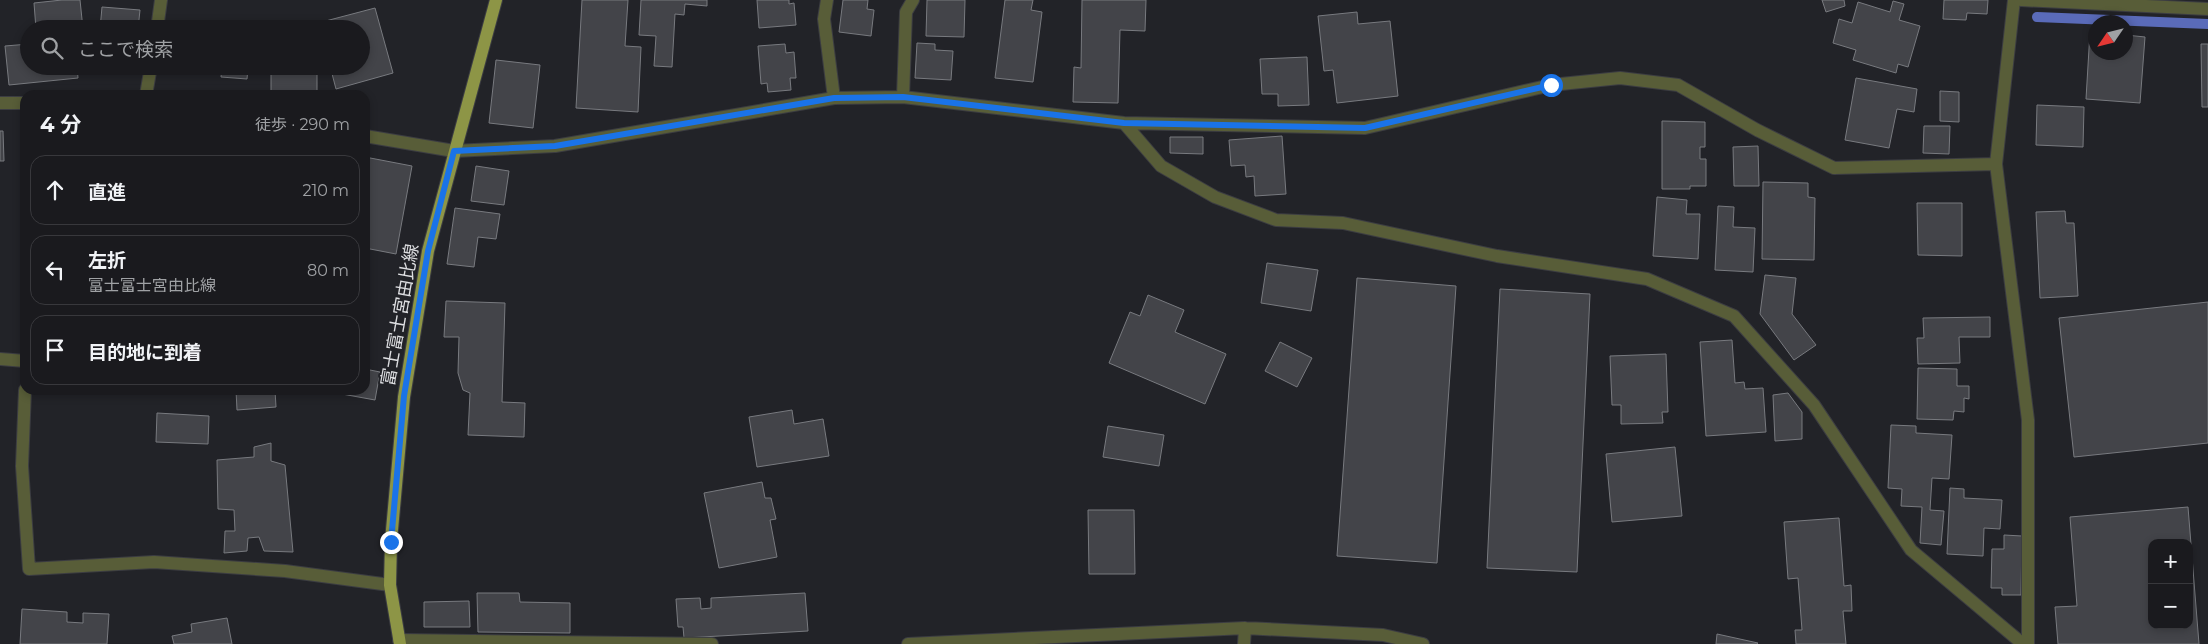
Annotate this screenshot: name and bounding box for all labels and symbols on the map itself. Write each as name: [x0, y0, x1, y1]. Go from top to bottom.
north arrow: [2088, 15, 2133, 60]
route start: [1540, 74, 1563, 97]
street label: 富士富士宮由比線: [377, 242, 423, 388]
route end: [380, 531, 403, 554]

